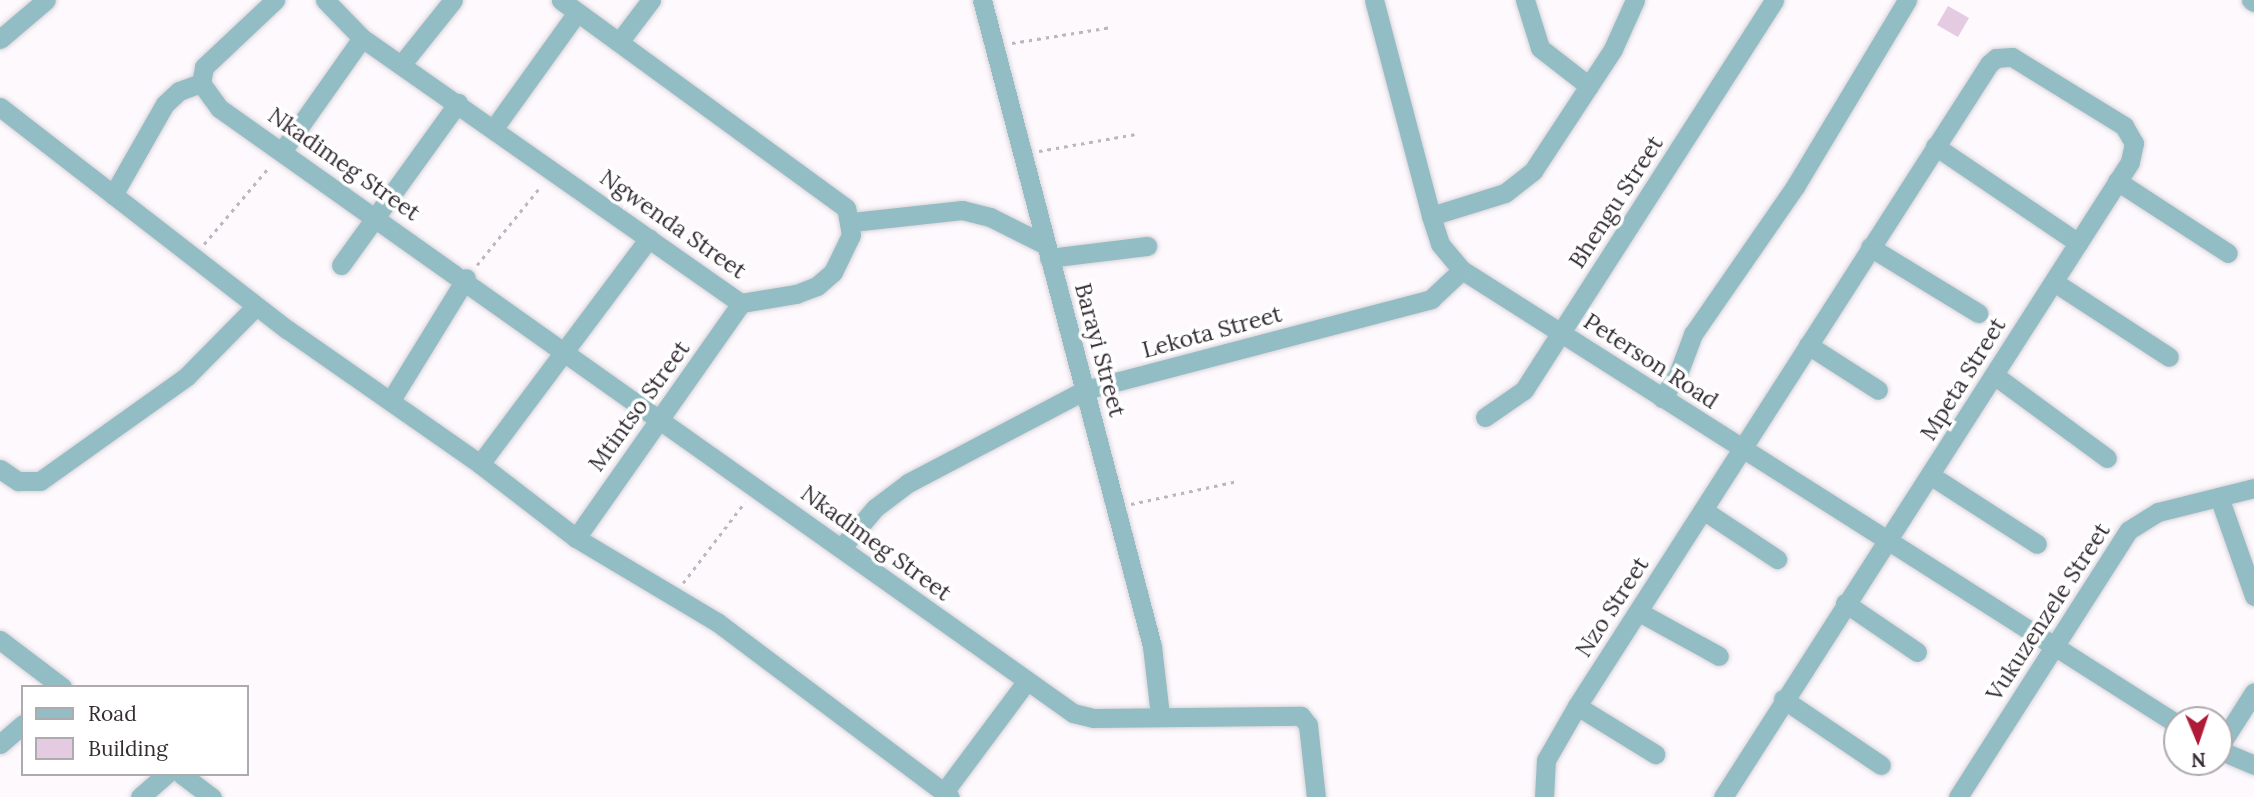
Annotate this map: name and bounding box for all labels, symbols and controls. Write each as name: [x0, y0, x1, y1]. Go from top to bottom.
street label: Nkadimeg Street: [263, 101, 425, 227]
street label: Bhengu Street: [1563, 131, 1669, 273]
street label: Ngwenda Street: [595, 163, 751, 285]
street label: Barayi Street: [1069, 280, 1131, 420]
street label: Lekota Street: [1139, 300, 1285, 364]
street label: Peterson Road: [1579, 307, 1723, 415]
street label: Mpeta Street: [1914, 313, 2012, 445]
street label: Mtintso Street: [582, 335, 696, 477]
street label: Nkadimeg Street: [795, 479, 957, 607]
street label: Vukuzenzele Street: [1980, 518, 2116, 706]
street label: Nzo Street: [1569, 552, 1655, 662]
legend: [21, 685, 248, 776]
text: Road: [88, 700, 137, 727]
north arrow: [2163, 706, 2233, 776]
text: Building: [88, 735, 168, 762]
text: N: [2191, 748, 2206, 772]

